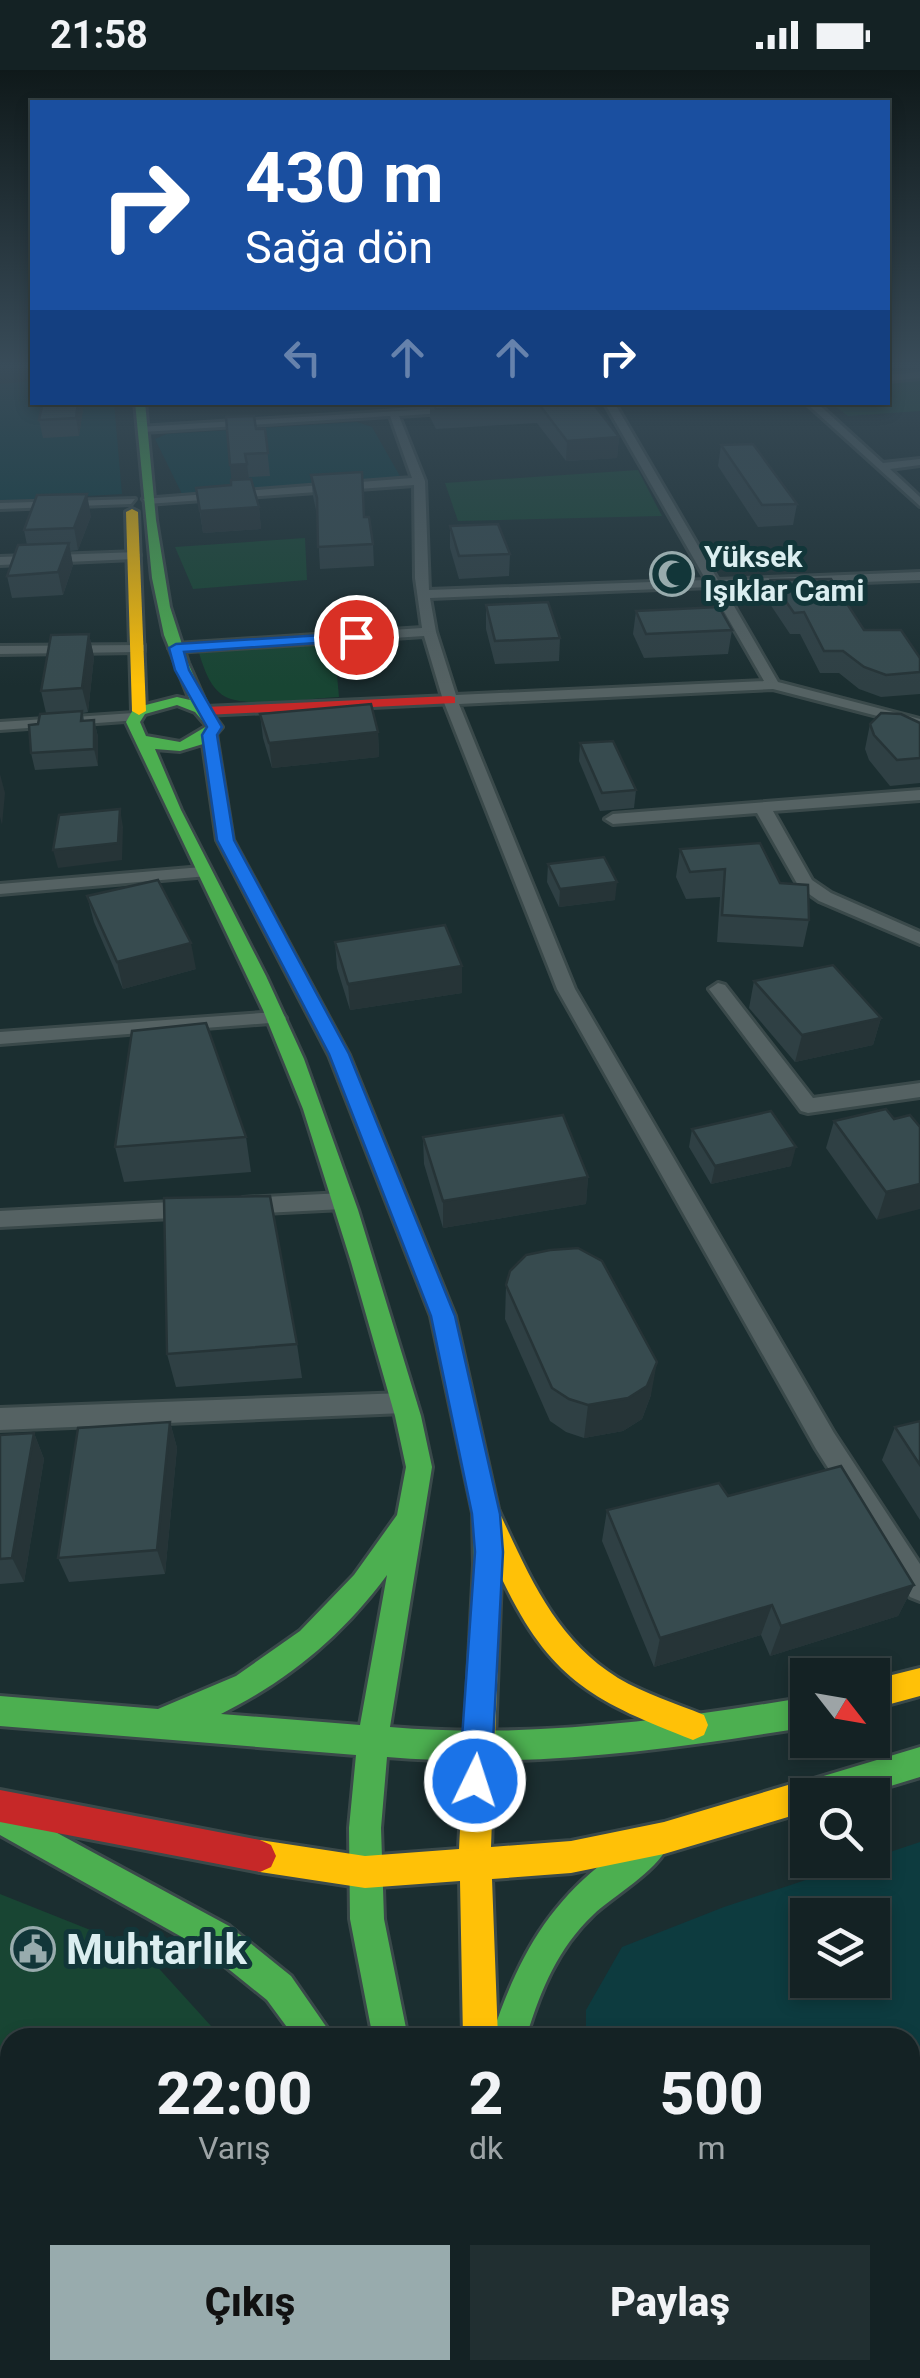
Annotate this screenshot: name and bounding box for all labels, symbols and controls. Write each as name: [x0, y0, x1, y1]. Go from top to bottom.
text: 21:58: [50, 13, 148, 57]
text: 430 m: [245, 137, 444, 219]
icon: right: [80, 140, 210, 270]
text: Sağa dön: [245, 221, 433, 274]
icon: left: [275, 330, 330, 385]
icon: ahead: [380, 330, 435, 385]
icon: ahead: [485, 330, 540, 385]
icon: right: [590, 330, 645, 385]
place label: Yüksek Işıklar Cami: [704, 539, 864, 608]
mosque icon: Yüksek Işıklar Cami: [649, 551, 695, 597]
pin: [314, 595, 399, 680]
icon: arrive: [329, 610, 384, 665]
north arrow: [790, 1658, 890, 1758]
map controls: [790, 1658, 890, 1998]
position arrow: [423, 1729, 527, 1833]
button: search: [790, 1778, 890, 1878]
button: layers: [790, 1898, 890, 1998]
place label: Muhtarlık: [66, 1925, 247, 1974]
public building icon: Muhtarlık: [10, 1926, 56, 1972]
text: 22:00: [156, 2058, 312, 2129]
text: 2: [469, 2058, 503, 2129]
text: 500: [660, 2058, 764, 2129]
text: Varış: [198, 2129, 271, 2167]
text: dk: [469, 2129, 503, 2167]
text: m: [698, 2129, 726, 2167]
button: Çıkış: [50, 2245, 450, 2360]
button: Paylaş: [470, 2245, 870, 2360]

